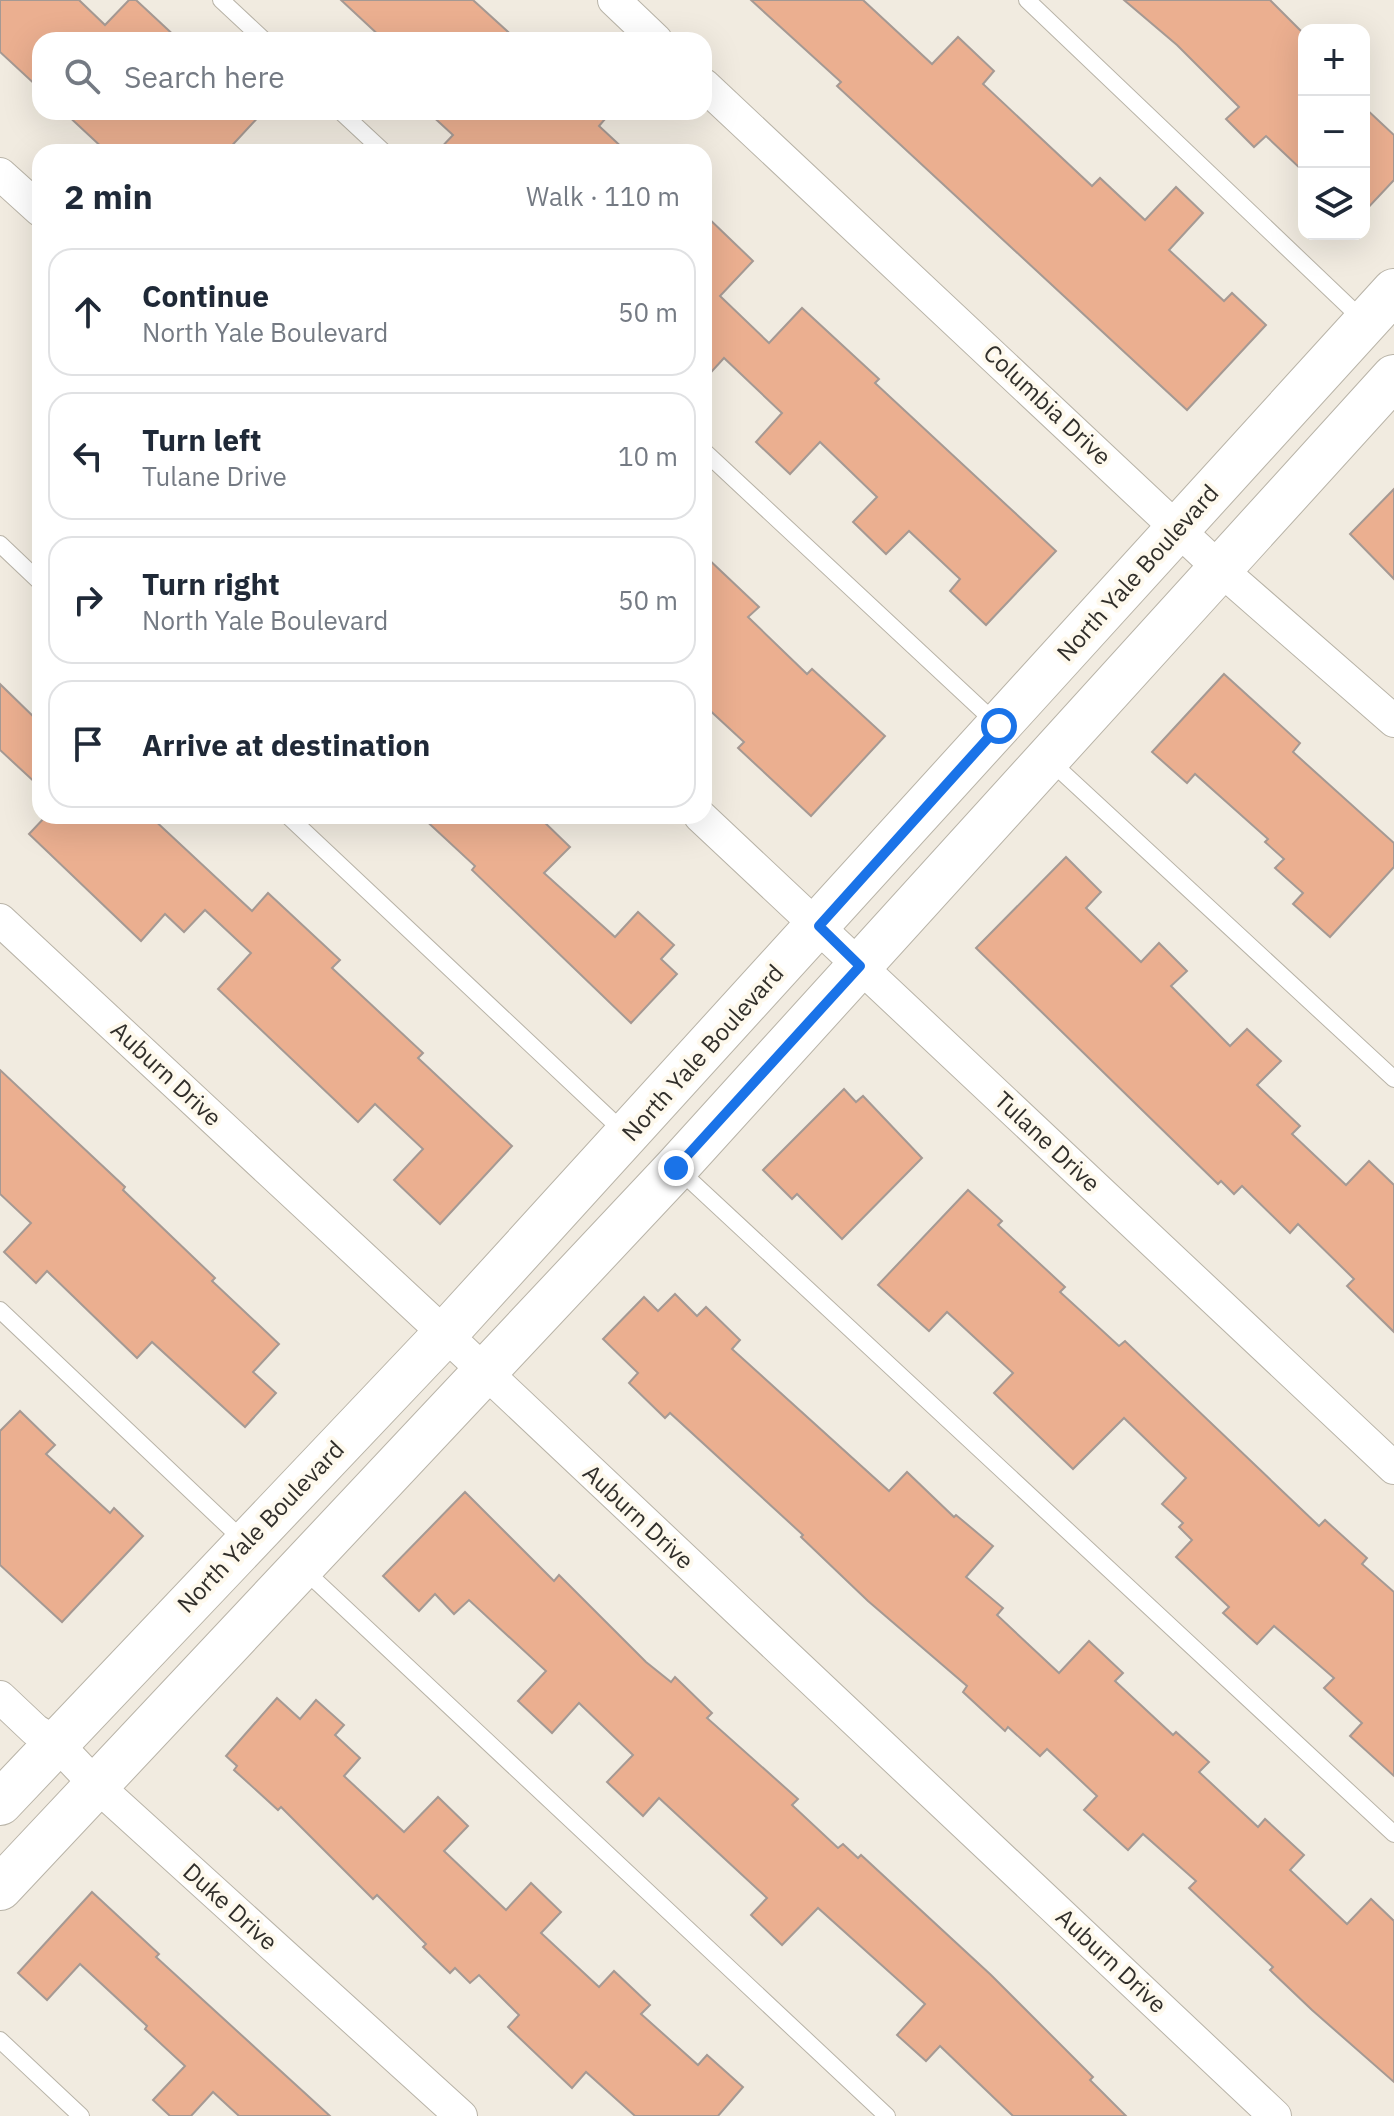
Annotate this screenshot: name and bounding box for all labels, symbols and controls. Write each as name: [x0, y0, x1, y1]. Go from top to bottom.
map controls: [1298, 24, 1370, 240]
button: +: [1298, 24, 1370, 96]
search box: [32, 32, 712, 120]
icon: search: [60, 54, 104, 98]
text: Search here: [124, 57, 285, 96]
button: −: [1298, 96, 1370, 168]
button: layers: [1298, 168, 1370, 240]
text: 2 min: [64, 174, 153, 218]
text: Walk · 110 m: [526, 179, 680, 213]
text: Continue: [142, 276, 269, 315]
icon: ahead: [66, 290, 110, 334]
text: 50 m: [618, 295, 678, 329]
text: North Yale Boulevard: [142, 315, 388, 349]
street label: Columbia Drive: [977, 337, 1118, 472]
text: Turn left: [142, 420, 261, 459]
icon: left: [66, 434, 110, 478]
text: 10 m: [618, 439, 678, 473]
text: Tulane Drive: [142, 459, 287, 493]
street label: North Yale Boulevard: [1049, 477, 1225, 668]
text: Turn right: [142, 564, 280, 603]
icon: right: [66, 578, 110, 622]
text: 50 m: [618, 583, 678, 617]
text: North Yale Boulevard: [142, 603, 388, 637]
route start: [981, 708, 1017, 744]
icon: arrive: [66, 722, 110, 766]
text: Arrive at destination: [142, 725, 430, 764]
street label: North Yale Boulevard: [614, 957, 790, 1148]
street label: Auburn Drive: [104, 1014, 229, 1133]
street label: Tulane Drive: [988, 1084, 1107, 1199]
route end: [658, 1150, 694, 1186]
street label: North Yale Boulevard: [170, 1433, 351, 1619]
street label: Auburn Drive: [576, 1457, 701, 1576]
street label: Duke Drive: [177, 1855, 285, 1957]
street label: Auburn Drive: [1049, 1901, 1174, 2020]

